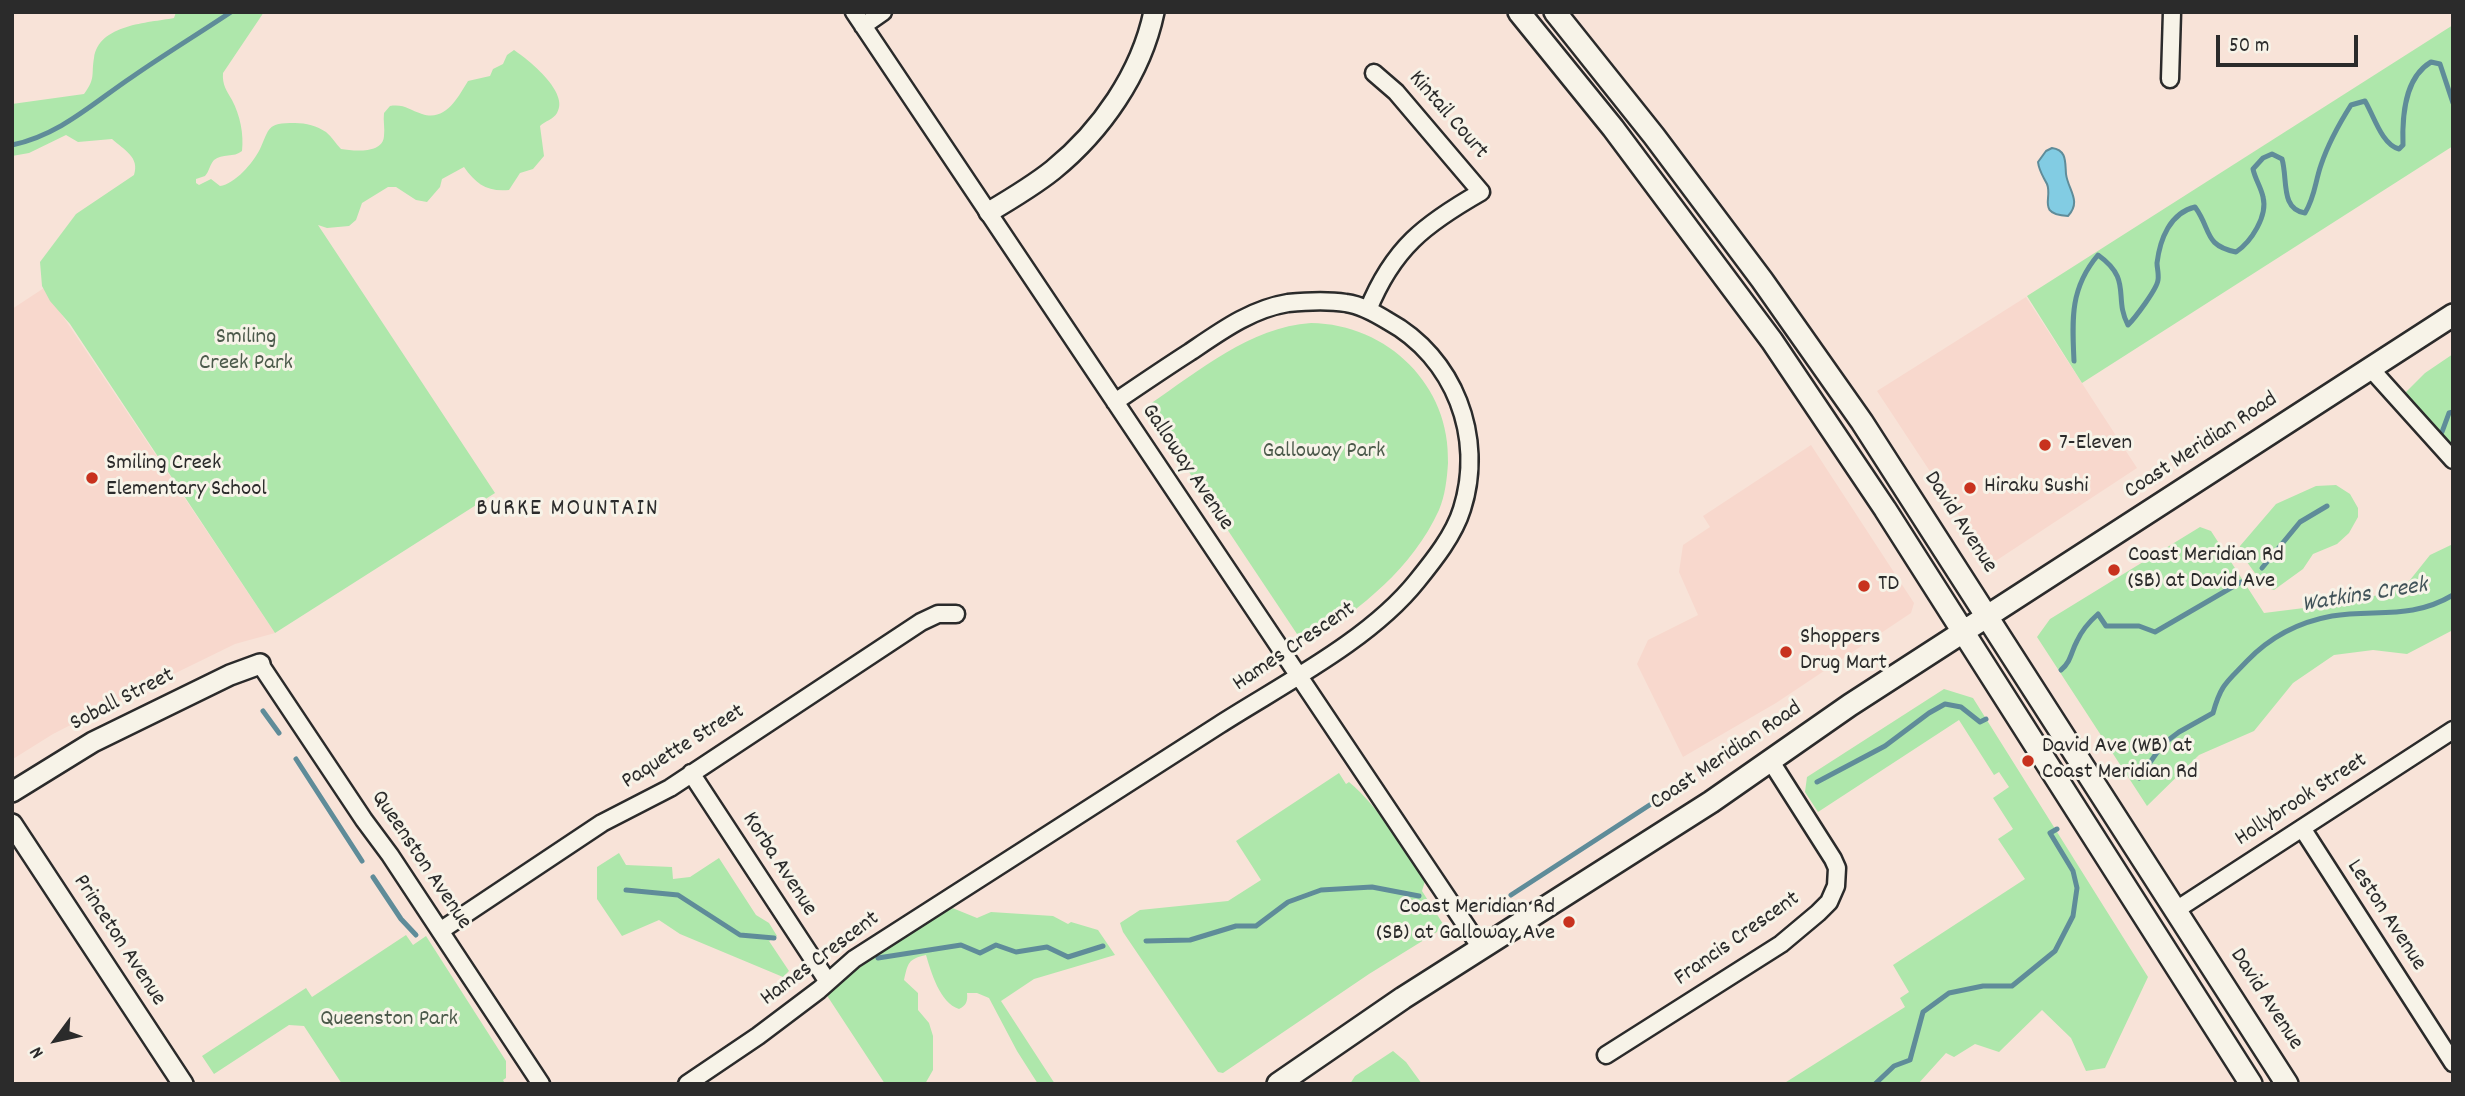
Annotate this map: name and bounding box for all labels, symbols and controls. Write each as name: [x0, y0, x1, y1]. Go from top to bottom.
scale bar: [2220, 21, 2362, 65]
text: 50 m: [2229, 32, 2269, 62]
street label: Kintail Court: [1401, 66, 1493, 166]
park label: Smiling Creek Park: [199, 325, 293, 379]
street label: Coast Meridian Road: [2120, 387, 2284, 507]
street label: Galloway Avenue: [1134, 399, 1238, 537]
place label: 7-Eleven: [2059, 431, 2132, 459]
marker: 7-Eleven: [2037, 437, 2053, 453]
park label: Galloway Park: [1263, 439, 1385, 467]
place label: Smiling Creek Elementary School: [106, 451, 267, 505]
street label: David Avenue: [1916, 467, 2002, 579]
marker: Smiling Creek Elementary School: [84, 470, 100, 486]
place label: Hiraku Sushi: [1984, 474, 2088, 502]
marker: Hiraku Sushi: [1962, 480, 1978, 496]
district label: BURKE MOUNTAIN: [478, 497, 658, 525]
place label: Coast Meridian Rd (SB) at David Ave: [2128, 543, 2284, 597]
marker: Coast Meridian Rd (SB) at David Ave: [2106, 562, 2122, 578]
place label: TD: [1878, 572, 1899, 600]
water label: Watkins Creek: [2300, 573, 2430, 621]
marker: TD: [1856, 578, 1872, 594]
street label: Hames Crescent: [1229, 597, 1361, 699]
place label: Shoppers Drug Mart: [1800, 625, 1887, 679]
marker: Shoppers Drug Mart: [1778, 644, 1794, 660]
street label: Soball Street: [66, 663, 180, 739]
street label: Coast Meridian Road: [1646, 696, 1808, 818]
street label: Paquette Street: [617, 699, 751, 797]
place label: David Ave (WB) at Coast Meridian Rd: [2042, 734, 2198, 788]
street label: Hollybrook Street: [2231, 748, 2373, 854]
marker: David Ave (WB) at Coast Meridian Rd: [2020, 753, 2036, 769]
street label: Queenston Avenue: [363, 786, 477, 936]
street label: Korba Avenue: [734, 808, 822, 922]
street label: Leston Avenue: [2339, 855, 2431, 977]
street label: Princeton Avenue: [65, 870, 171, 1012]
street label: Francis Crescent: [1670, 887, 1806, 993]
place label: Coast Meridian Rd (SB) at Galloway Ave: [1377, 895, 1555, 949]
street label: Hames Crescent: [756, 906, 886, 1014]
marker: Coast Meridian Rd (SB) at Galloway Ave: [1561, 914, 1577, 930]
street label: David Avenue: [2222, 944, 2308, 1056]
north arrow: [21, 1005, 91, 1075]
park label: Queenston Park: [320, 1007, 458, 1035]
text: N: [24, 1040, 52, 1063]

